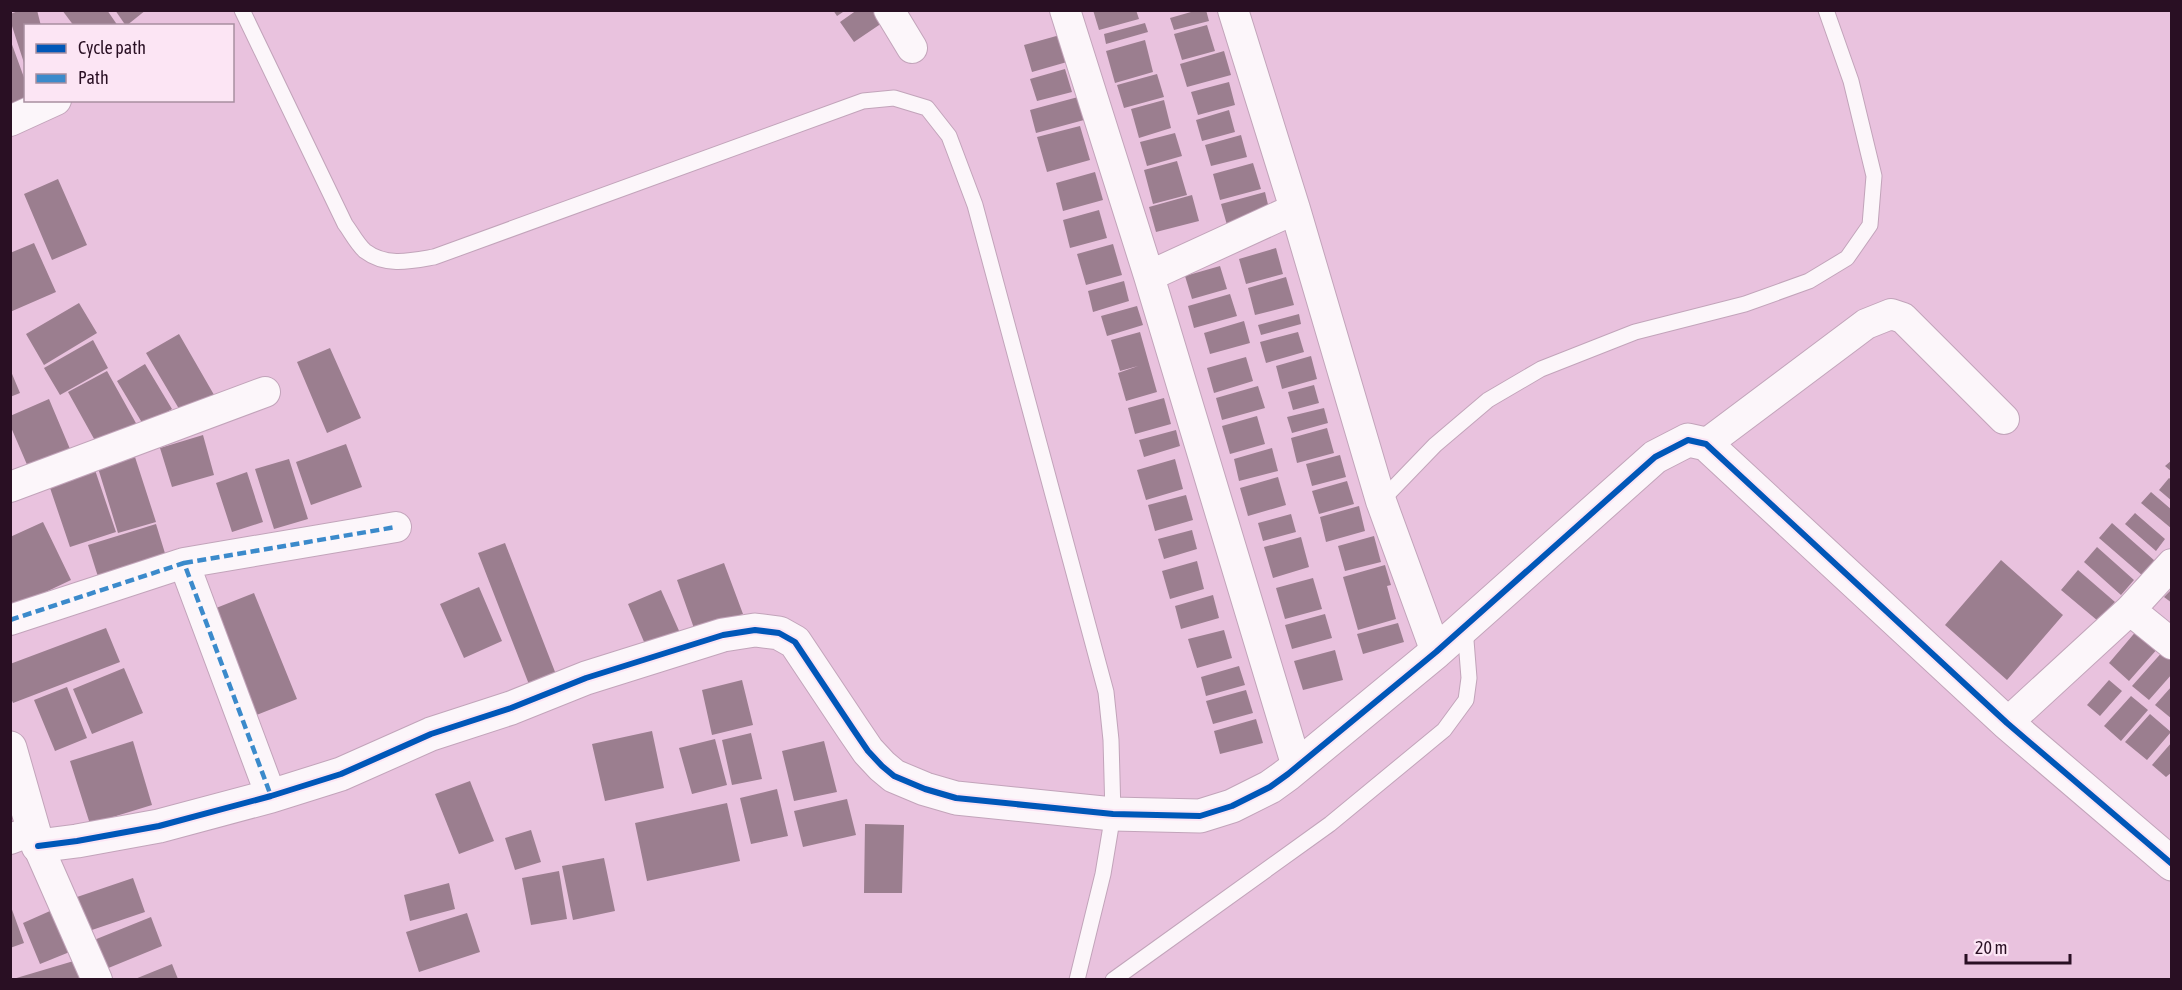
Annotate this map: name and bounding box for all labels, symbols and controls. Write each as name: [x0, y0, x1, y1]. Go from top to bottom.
legend: [24, 24, 234, 102]
text: Cycle path: [78, 37, 146, 58]
text: Path: [78, 67, 109, 88]
scale bar: [1966, 927, 2070, 965]
text: 20 m: [1975, 937, 2007, 958]

